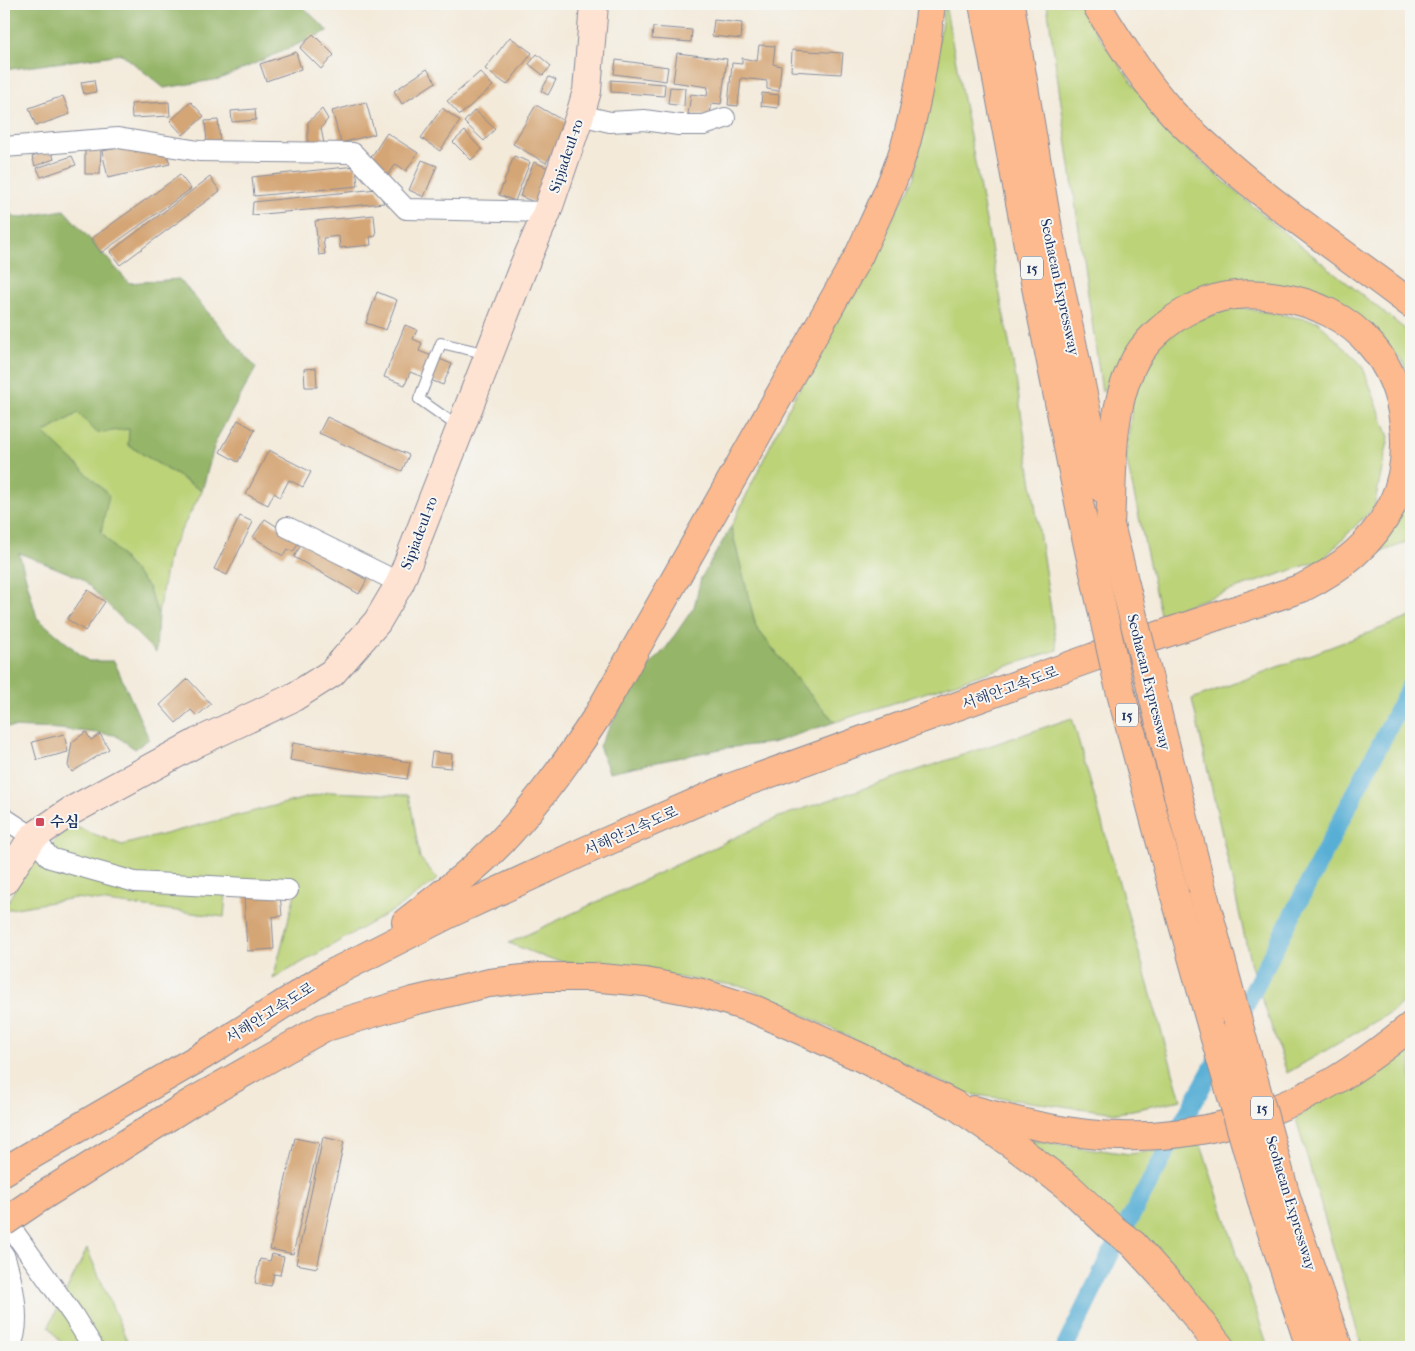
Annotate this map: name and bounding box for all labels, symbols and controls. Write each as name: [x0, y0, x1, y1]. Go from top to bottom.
street label: Sipjadeul-ro: [545, 116, 587, 195]
street label: Seohaean Expressway: [1037, 217, 1084, 358]
road number: 15: [1021, 256, 1043, 280]
street label: Sipjadeul-ro: [397, 493, 441, 572]
street label: Seohaean Expressway: [1123, 612, 1175, 753]
street label: 서해안고속도로: [959, 662, 1061, 714]
road number: 15: [1116, 704, 1138, 726]
street label: 서해안고속도로: [581, 802, 681, 860]
place label: 수심: [50, 813, 79, 831]
marker: 수심: [34, 816, 46, 828]
street label: 서해안고속도로: [222, 978, 318, 1048]
road number: 15: [1251, 1096, 1273, 1120]
street label: Seohaean Expressway: [1262, 1134, 1320, 1273]

